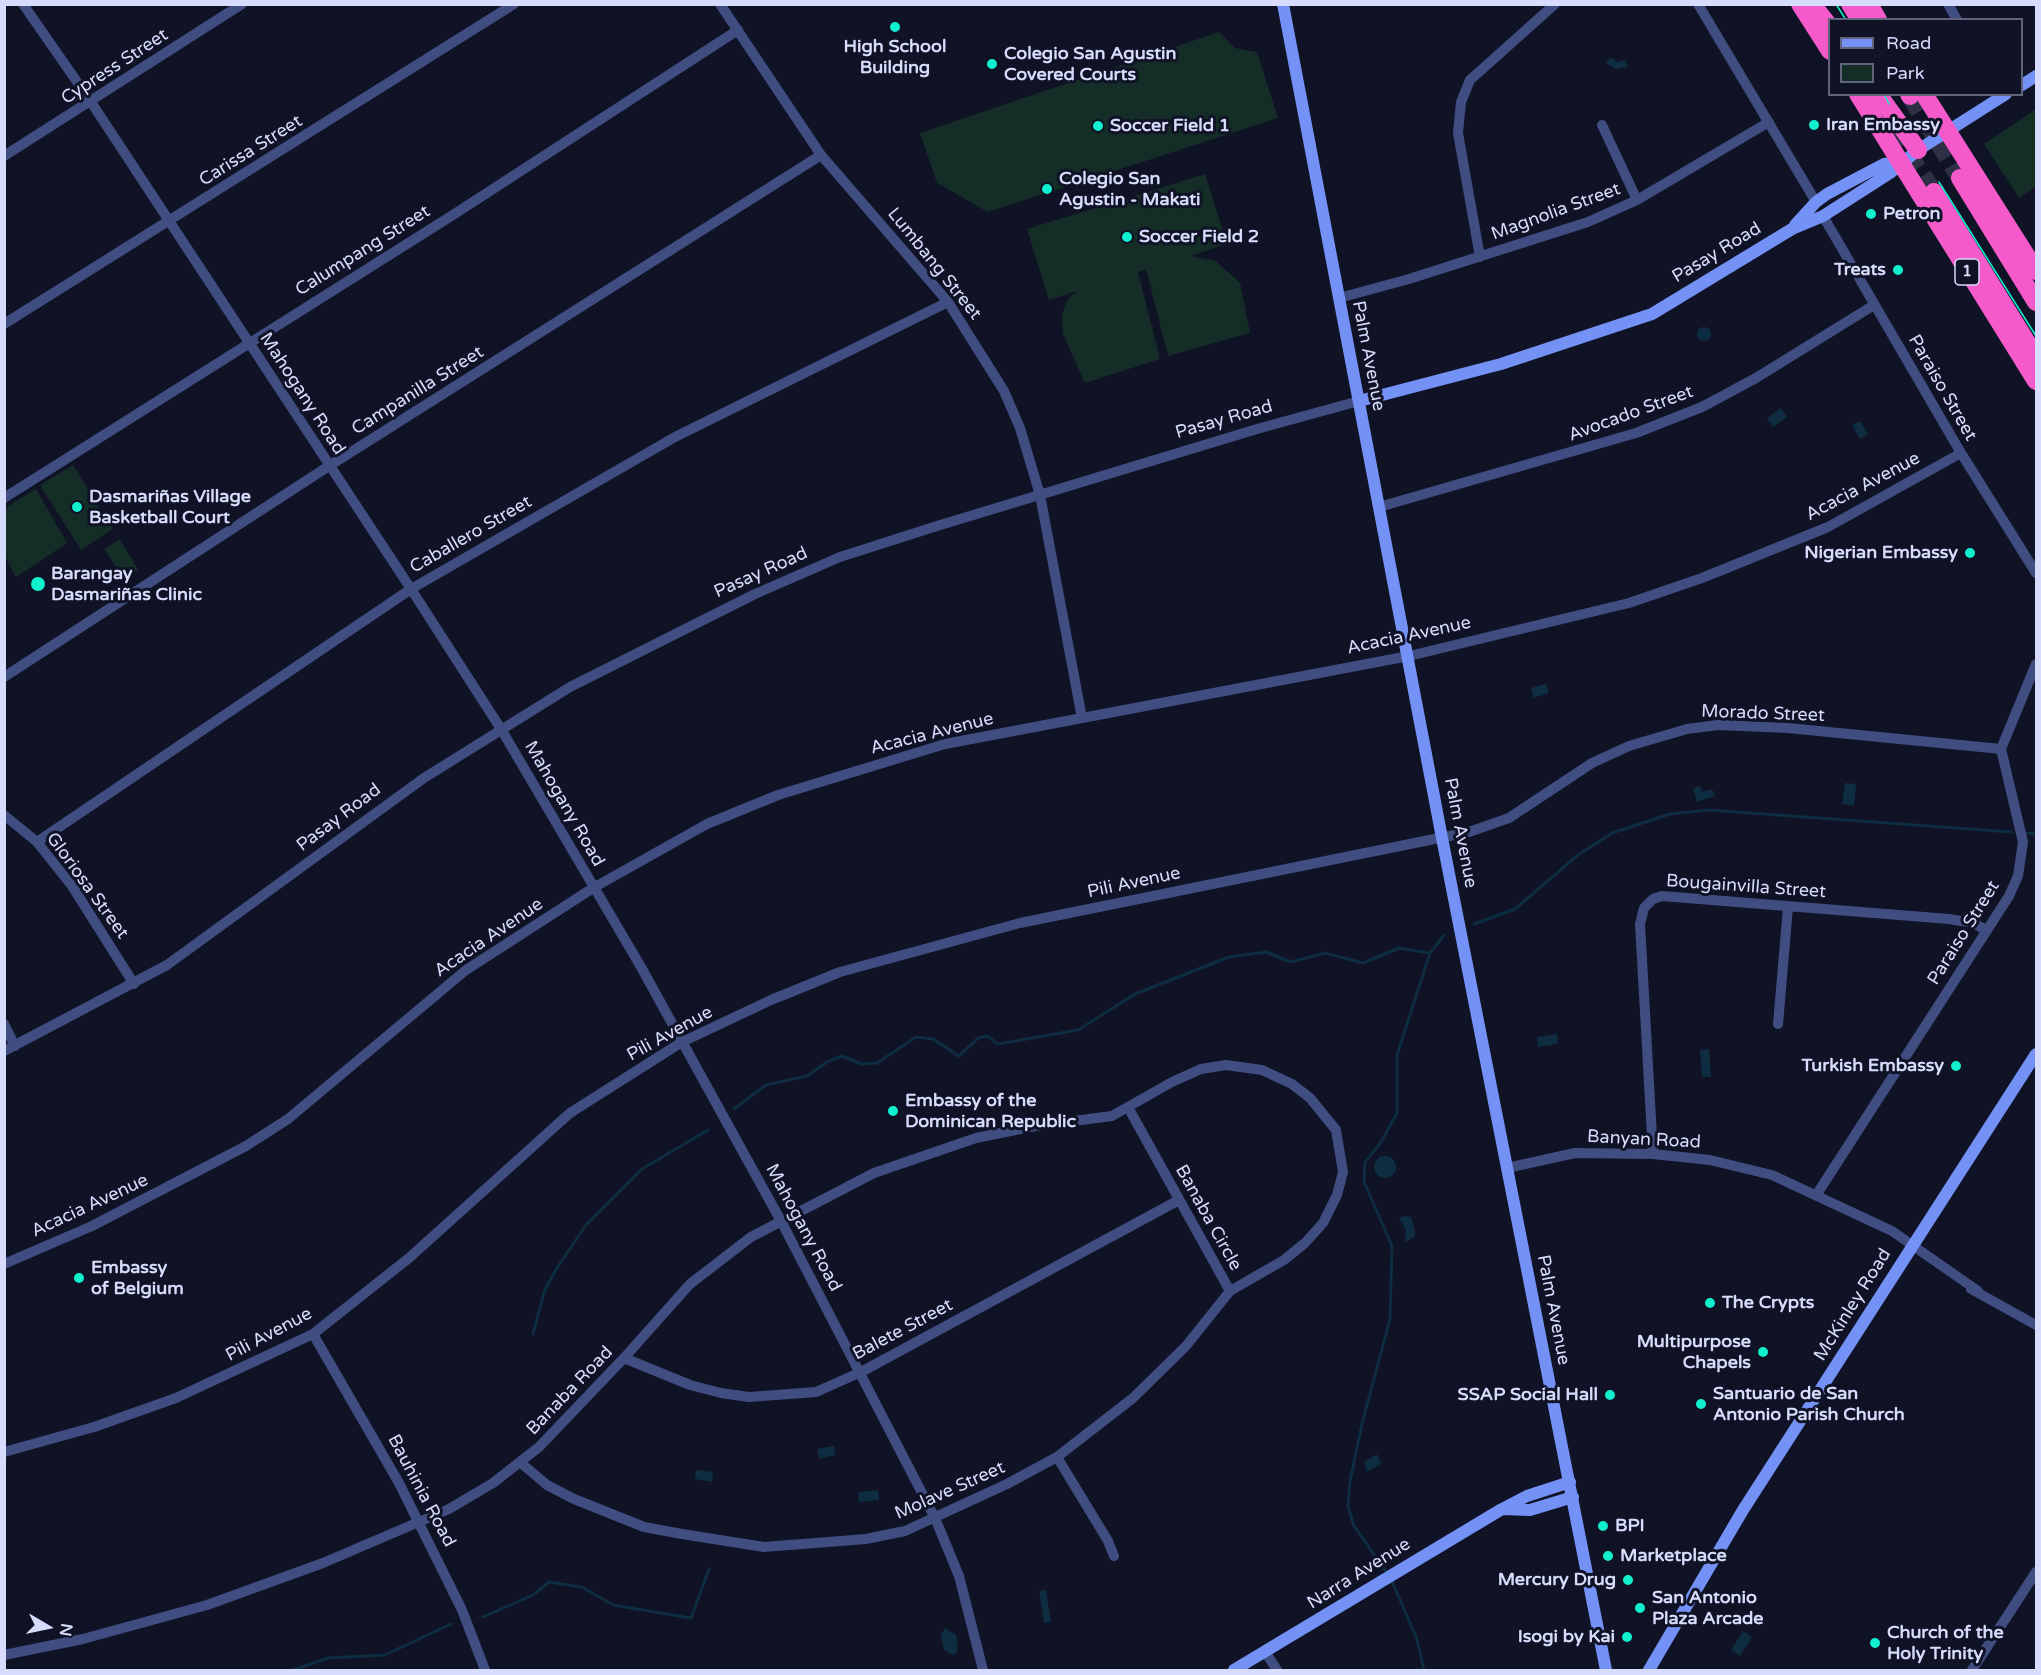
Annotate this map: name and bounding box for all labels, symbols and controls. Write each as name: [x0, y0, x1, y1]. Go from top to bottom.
legend: [1828, 18, 2023, 96]
marker: High School Building: [888, 20, 902, 34]
street label: Cypress Street: [58, 24, 172, 110]
text: Road: [1886, 32, 1931, 54]
place label: High School Building: [844, 36, 946, 78]
place label: Colegio San Agustin Covered Courts: [1004, 43, 1177, 86]
marker: Colegio San Agustin Covered Courts: [985, 57, 999, 71]
text: Park: [1886, 62, 1924, 84]
street label: Carissa Street: [195, 111, 307, 191]
place label: Iran Embassy: [1826, 114, 1940, 136]
place label: Soccer Field 1: [1110, 115, 1230, 137]
marker: Iran Embassy: [1807, 118, 1821, 132]
marker: Soccer Field 1: [1091, 119, 1105, 133]
place label: Colegio San Agustin - Makati: [1059, 168, 1201, 210]
street label: Magnolia Street: [1488, 179, 1624, 245]
marker: Colegio San Agustin - Makati: [1040, 182, 1054, 196]
street label: Calumpang Street: [292, 201, 434, 301]
place label: Petron: [1883, 203, 1940, 225]
street label: Lumbang Street: [882, 204, 986, 324]
marker: Petron: [1864, 207, 1878, 221]
street label: Pasay Road: [1669, 218, 1765, 288]
place label: Soccer Field 2: [1139, 226, 1259, 248]
marker: Soccer Field 2: [1120, 230, 1134, 244]
place label: Treats: [1834, 259, 1886, 281]
road number: 1: [1955, 259, 1979, 285]
marker: Treats: [1891, 263, 1905, 277]
street label: Palm Avenue: [1347, 299, 1389, 413]
street label: Mahogany Road: [254, 329, 350, 459]
street label: Paraiso Street: [1903, 331, 1981, 445]
street label: Campanilla Street: [348, 342, 488, 440]
street label: Avocado Street: [1566, 381, 1696, 447]
street label: Pasay Road: [1173, 396, 1275, 444]
street label: Acacia Avenue: [1802, 448, 1924, 526]
place label: Dasmariñas Village Basketball Court: [89, 486, 251, 528]
street label: Caballero Street: [406, 491, 536, 579]
marker: Dasmariñas Village Basketball Court: [70, 500, 84, 514]
place label: Nigerian Embassy: [1804, 542, 1958, 564]
street label: Pasay Road: [711, 543, 811, 603]
marker: Nigerian Embassy: [1963, 546, 1977, 560]
place label: Barangay Dasmariñas Clinic: [51, 563, 202, 606]
marker: Barangay Dasmariñas Clinic: [29, 575, 47, 593]
street label: Acacia Avenue: [1345, 612, 1473, 660]
street label: Morado Street: [1701, 701, 1825, 727]
street label: Acacia Avenue: [868, 708, 996, 760]
street label: Mahogany Road: [519, 737, 609, 871]
street label: Palm Avenue: [1439, 776, 1481, 890]
street label: Pasay Road: [293, 779, 385, 857]
street label: Gloriosa Street: [41, 829, 133, 943]
street label: Pili Avenue: [1086, 863, 1182, 903]
street label: Bougainvilla Street: [1665, 871, 1827, 903]
street label: Paraiso Street: [1923, 877, 2005, 989]
street label: Acacia Avenue: [431, 894, 547, 982]
street label: Pili Avenue: [623, 1002, 717, 1066]
place label: Turkish Embassy: [1801, 1055, 1944, 1077]
marker: Turkish Embassy: [1949, 1059, 1963, 1073]
place label: Embassy of the Dominican Republic: [905, 1090, 1076, 1132]
marker: Embassy of the Dominican Republic: [886, 1104, 900, 1118]
street label: Banyan Road: [1587, 1126, 1701, 1154]
street label: Mahogany Road: [760, 1161, 846, 1295]
street label: Banaba Circle: [1170, 1161, 1246, 1275]
street label: Acacia Avenue: [28, 1170, 152, 1242]
street label: McKinley Road: [1810, 1245, 1896, 1365]
street label: Palm Avenue: [1532, 1253, 1574, 1367]
place label: Embassy of Belgium: [91, 1257, 184, 1300]
marker: Embassy of Belgium: [72, 1271, 86, 1285]
place label: The Crypts: [1722, 1292, 1814, 1314]
street label: Balete Street: [849, 1295, 957, 1365]
marker: The Crypts: [1703, 1296, 1717, 1310]
street label: Pili Avenue: [222, 1303, 316, 1367]
place label: Multipurpose Chapels: [1637, 1331, 1751, 1374]
street label: Banaba Road: [522, 1342, 618, 1440]
marker: Multipurpose Chapels: [1756, 1345, 1770, 1359]
place label: Santuario de San Antonio Parish Church: [1713, 1383, 1905, 1426]
place label: SSAP Social Hall: [1458, 1384, 1598, 1406]
marker: SSAP Social Hall: [1603, 1388, 1617, 1402]
marker: Santuario de San Antonio Parish Church: [1694, 1397, 1708, 1411]
street label: Bauhinia Road: [382, 1431, 460, 1551]
street label: Molave Street: [892, 1457, 1008, 1525]
place label: BPI: [1615, 1515, 1645, 1537]
marker: BPI: [1596, 1519, 1610, 1533]
street label: Narra Avenue: [1303, 1534, 1415, 1614]
place label: Marketplace: [1620, 1545, 1727, 1567]
marker: Marketplace: [1601, 1549, 1615, 1563]
place label: Mercury Drug: [1498, 1569, 1616, 1591]
marker: Mercury Drug: [1621, 1573, 1635, 1587]
place label: San Antonio Plaza Arcade: [1652, 1587, 1764, 1630]
north arrow: [18, 1597, 78, 1657]
marker: San Antonio Plaza Arcade: [1633, 1601, 1647, 1615]
text: N: [55, 1622, 77, 1638]
place label: Church of the Holy Trinity: [1887, 1622, 2004, 1664]
place label: Isogi by Kai: [1518, 1626, 1615, 1648]
marker: Isogi by Kai: [1620, 1630, 1634, 1644]
marker: Church of the Holy Trinity: [1868, 1636, 1882, 1650]

